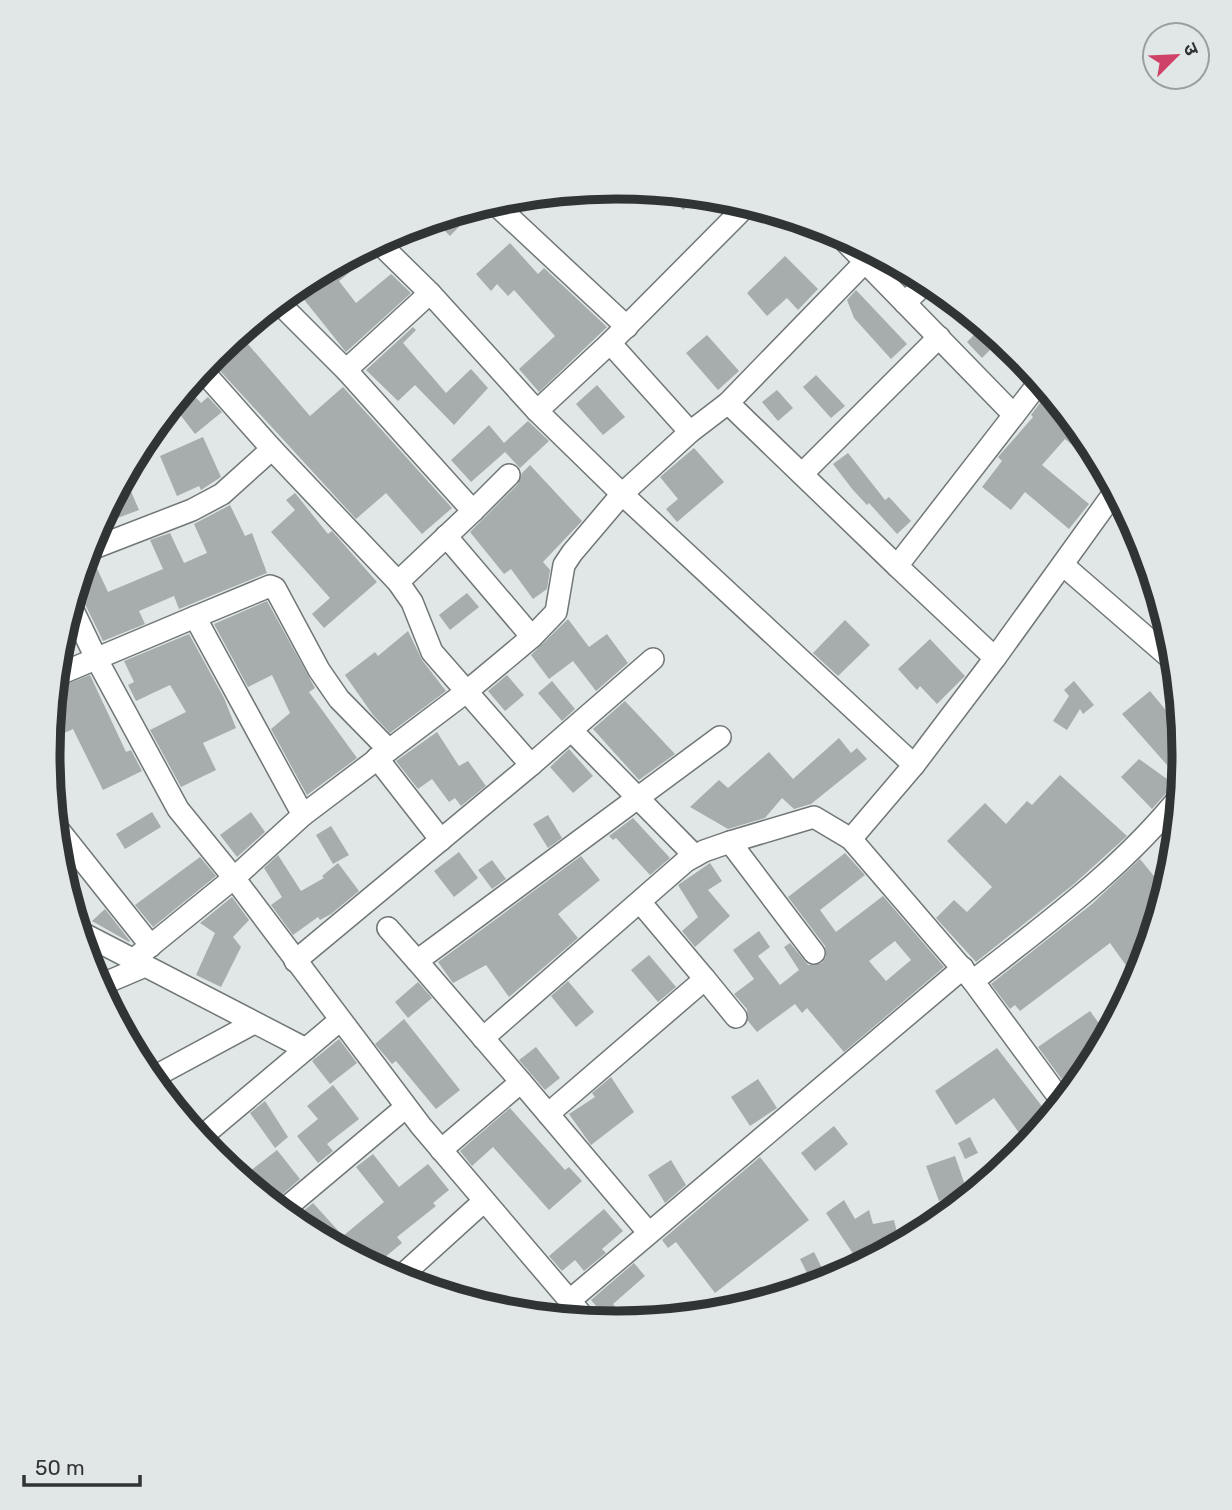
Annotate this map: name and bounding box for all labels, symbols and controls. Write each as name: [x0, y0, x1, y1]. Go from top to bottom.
north arrow: [1141, 21, 1211, 91]
text: उ: [1178, 40, 1204, 60]
scale bar: [24, 1444, 140, 1488]
text: 50 m: [35, 1455, 85, 1480]

